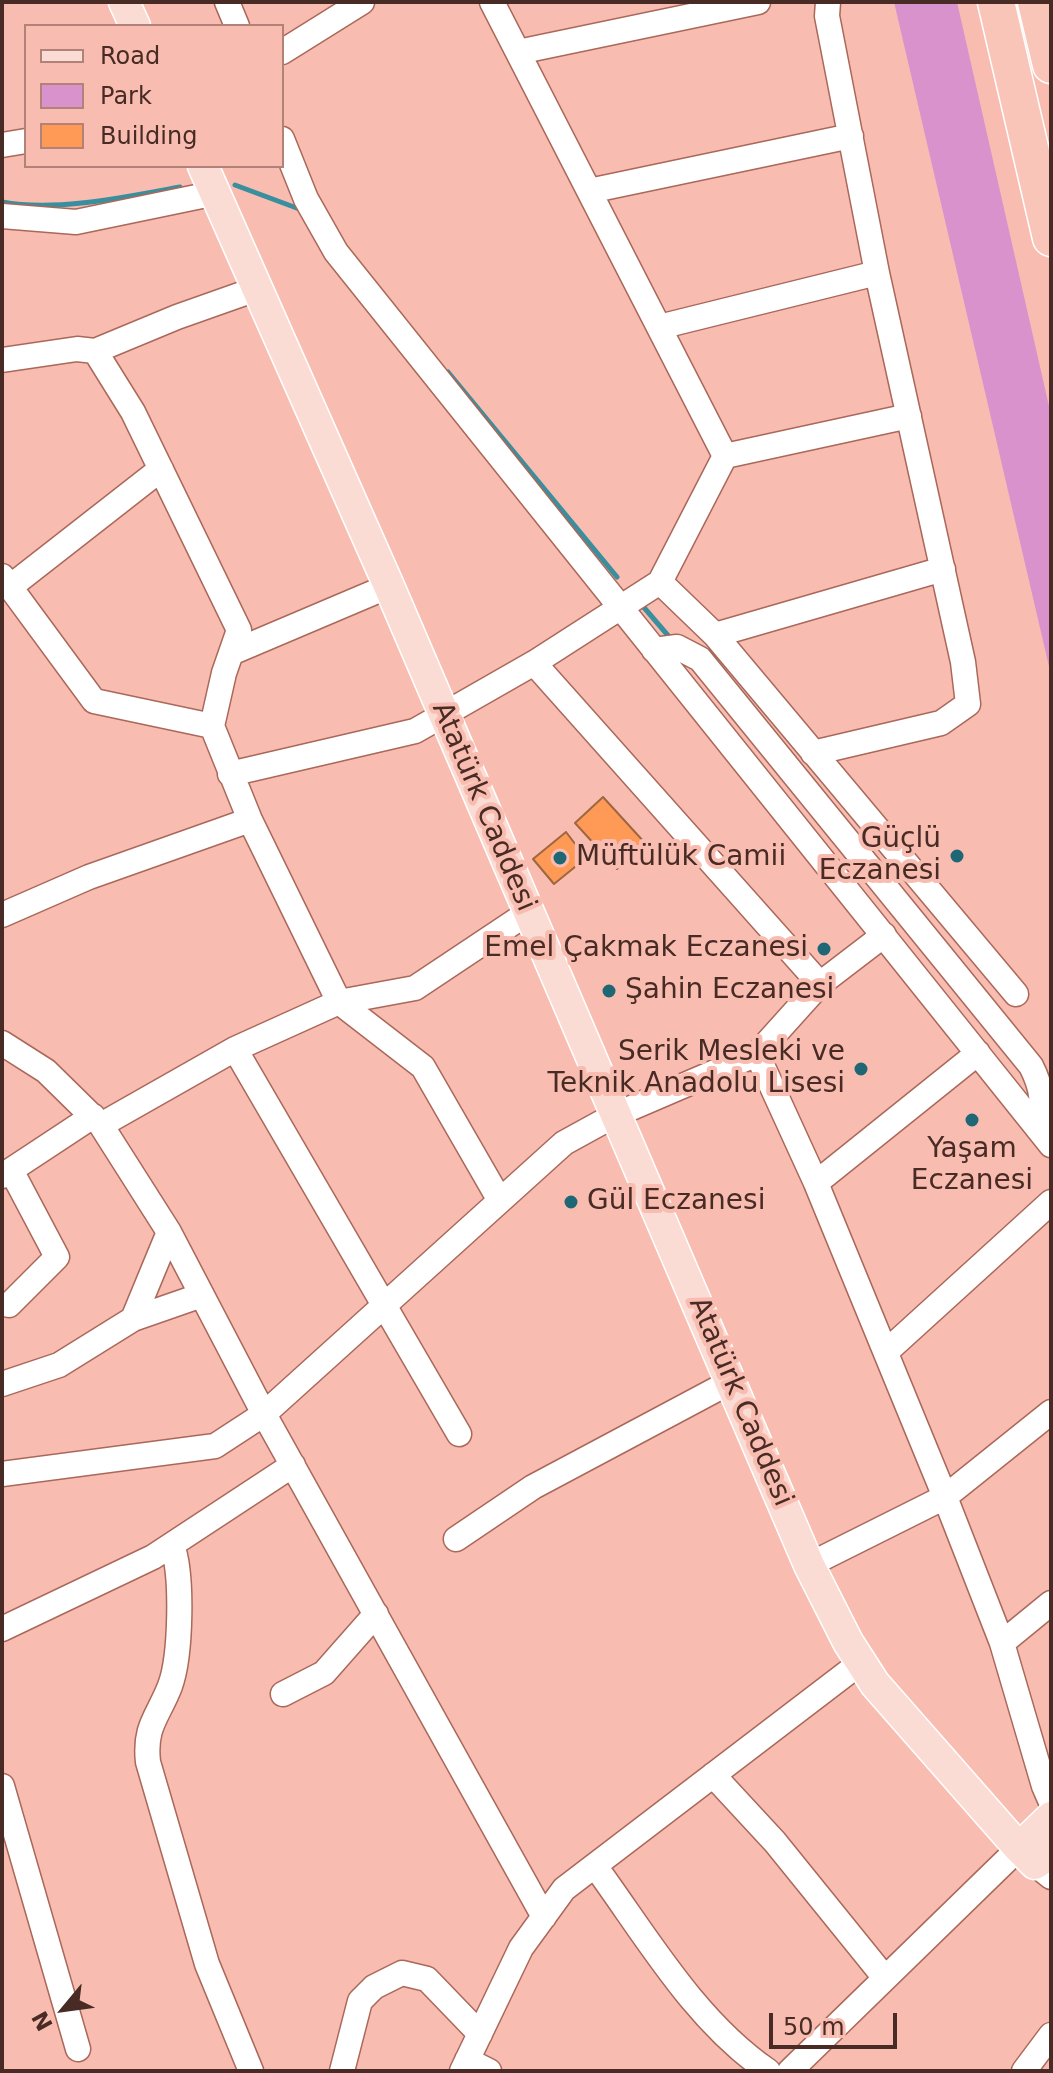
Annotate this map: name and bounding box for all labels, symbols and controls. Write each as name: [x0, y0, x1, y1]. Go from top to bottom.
legend: [24, 24, 284, 168]
text: Road: [100, 42, 160, 70]
text: Park: [100, 82, 152, 110]
text: Building: [100, 122, 197, 150]
street label: Atatürk Caddesi: [424, 697, 542, 917]
place label: Güçlü Eczanesi: [819, 823, 941, 889]
place label: Müftülük Camii: [576, 841, 786, 875]
marker: Güçlü Eczanesi: [948, 847, 966, 865]
marker: Müftülük Camii: [551, 849, 569, 867]
place label: Emel Çakmak Eczanesi: [484, 932, 808, 966]
marker: Emel Çakmak Eczanesi: [815, 940, 833, 958]
place label: Şahin Eczanesi: [625, 974, 834, 1008]
marker: Şahin Eczanesi: [600, 982, 618, 1000]
place label: Serik Mesleki ve Teknik Anadolu Lisesi: [548, 1036, 845, 1102]
marker: Serik Mesleki ve Teknik Anadolu Lisesi: [852, 1060, 870, 1078]
marker: Yaşam Eczanesi: [963, 1111, 981, 1129]
place label: Yaşam Eczanesi: [911, 1133, 1033, 1199]
place label: Gül Eczanesi: [587, 1185, 765, 1219]
marker: Gül Eczanesi: [562, 1193, 580, 1211]
street label: Atatürk Caddesi: [681, 1292, 799, 1512]
north arrow: [24, 1969, 104, 2049]
scale bar: [773, 1997, 901, 2047]
text: N: [27, 2007, 58, 2035]
text: 50 m: [783, 2013, 845, 2041]

